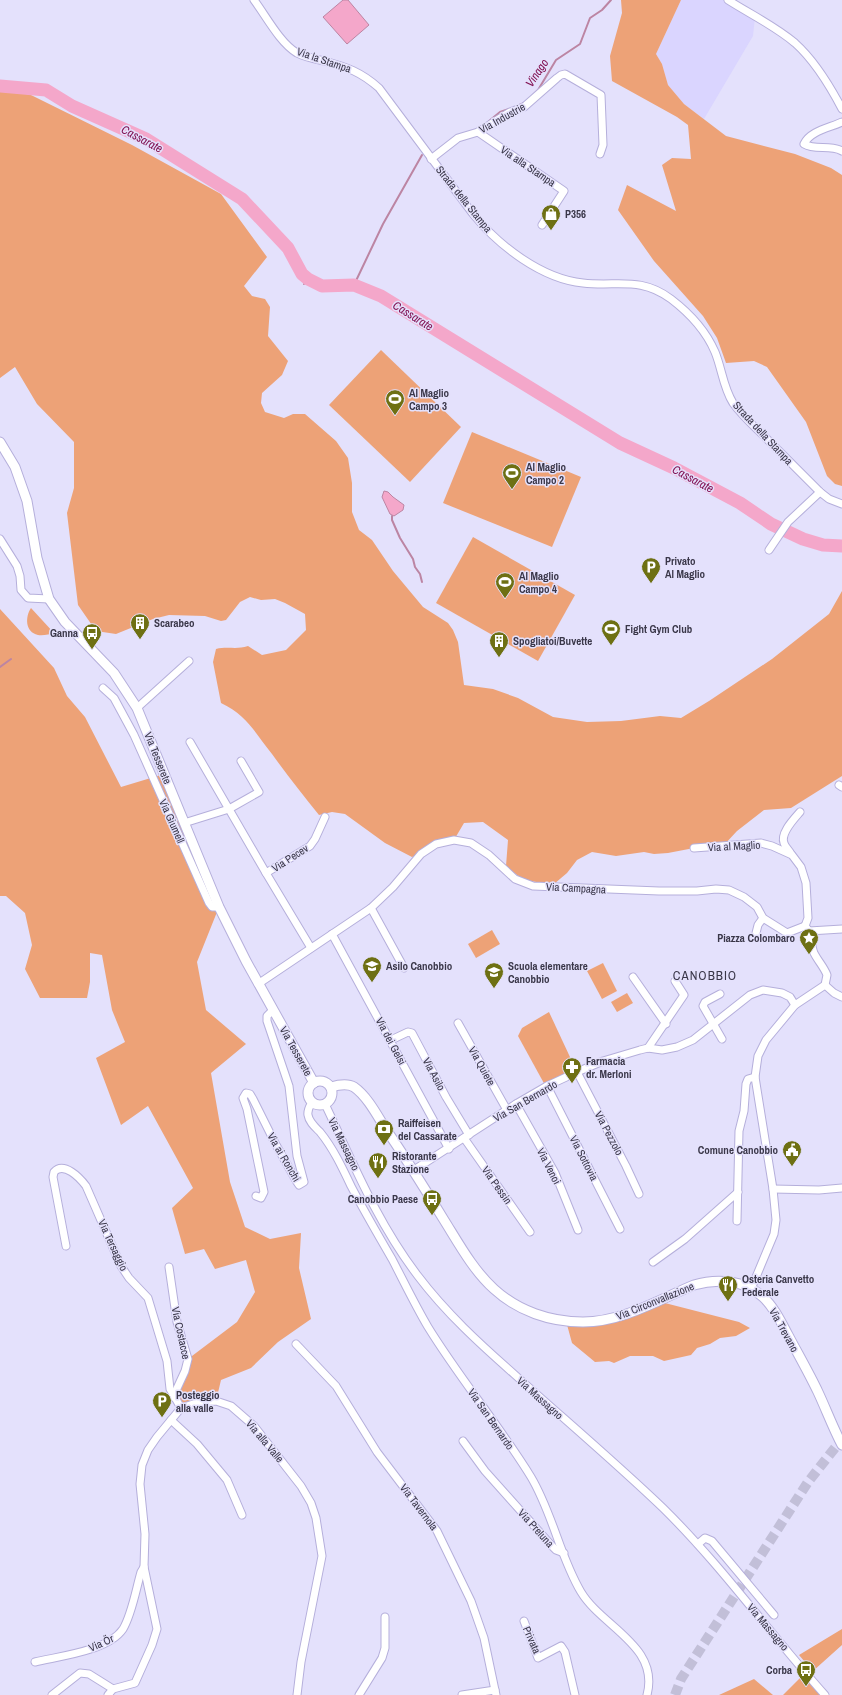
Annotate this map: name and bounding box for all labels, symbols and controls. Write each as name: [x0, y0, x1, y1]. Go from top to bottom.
street label: Via la Stampa: [295, 44, 353, 76]
water label: Vinago: [522, 55, 553, 90]
street label: Via Industrie: [476, 100, 528, 136]
water label: Cassarate: [118, 121, 166, 157]
street label: Via alla Stampa: [498, 142, 558, 190]
street label: Strada della Stampa: [433, 163, 495, 235]
shop icon: P356: [540, 203, 562, 231]
place label: P356: [565, 207, 586, 221]
water label: Cassarate: [390, 297, 437, 335]
place label: Al Maglio Campo 3: [409, 386, 450, 413]
sports icon: Al Maglio Campo 3: [384, 388, 406, 416]
street label: Strada della Stampa: [730, 398, 796, 468]
place label: Al Maglio Campo 2: [526, 460, 567, 487]
water label: Cassarate: [669, 461, 717, 497]
sports icon: Al Maglio Campo 2: [501, 462, 523, 490]
place label: Privato Al Maglio: [665, 554, 706, 581]
parking icon: Privato Al Maglio: [640, 556, 662, 584]
place label: Al Maglio Campo 4: [519, 569, 560, 596]
sports icon: Al Maglio Campo 4: [494, 571, 516, 599]
building icon: Scarabeo: [129, 612, 151, 640]
place label: Scarabeo: [154, 616, 195, 630]
sports icon: Fight Gym Club: [600, 618, 622, 646]
bus stop icon: Ganna: [81, 622, 103, 650]
place label: Fight Gym Club: [625, 622, 693, 636]
place label: Ganna: [50, 626, 78, 640]
building icon: Spogliatoi/Buvette: [488, 630, 510, 658]
place label: Spogliatoi/Buvette: [513, 634, 592, 648]
street label: Via Tesserete: [141, 730, 175, 786]
street label: Via Giumell: [156, 797, 188, 845]
street label: Via al Maglio: [707, 838, 761, 854]
street label: Via Pecev: [269, 841, 311, 875]
street label: Via Campagna: [546, 879, 606, 897]
place icon: Piazza Colombaro: [798, 927, 820, 955]
place label: Piazza Colombaro: [717, 931, 795, 945]
school or university icon: Asilo Canobbio: [361, 955, 383, 983]
place label: Asilo Canobbio: [386, 959, 453, 973]
place label: Scuola elementare Canobbio: [508, 959, 588, 986]
school or university icon: Scuola elementare Canobbio: [483, 961, 505, 989]
district label: CANOBBIO: [673, 967, 737, 984]
street label: Via dei Gelsi: [373, 1015, 409, 1067]
street label: Via Tesserete: [277, 1024, 315, 1078]
street label: Via Quiete: [465, 1044, 499, 1088]
place label: Farmacia dr. Merloni: [586, 1054, 632, 1081]
street label: Via Asilo: [419, 1055, 449, 1093]
pharmacy icon: Farmacia dr. Merloni: [561, 1056, 583, 1084]
street label: Via San Bernardo: [491, 1077, 559, 1125]
street label: Via Pezzolo: [592, 1109, 626, 1157]
street label: Via Massagno: [325, 1115, 363, 1173]
place label: Raiffeisen del Cassarate: [398, 1116, 457, 1143]
bank icon: Raiffeisen del Cassarate: [373, 1118, 395, 1146]
street label: Via ai Ronchi: [264, 1130, 304, 1184]
street label: Via Sottovia: [567, 1133, 601, 1183]
public building icon: Comune Canobbio: [781, 1139, 803, 1167]
place label: Comune Canobbio: [698, 1143, 778, 1157]
street label: Via Venoi: [534, 1145, 564, 1187]
place label: Ristorante Stazione: [392, 1149, 437, 1176]
restaurant icon: Ristorante Stazione: [367, 1151, 389, 1179]
street label: Via Pessin: [479, 1163, 515, 1207]
bus stop icon: Canobbio Paese: [421, 1188, 443, 1216]
place label: Canobbio Paese: [348, 1192, 418, 1206]
street label: Via Tersaggio: [95, 1217, 131, 1273]
place label: Osteria Canvetto Federale: [742, 1272, 815, 1299]
restaurant icon: Osteria Canvetto Federale: [717, 1274, 739, 1302]
street label: Via Circonvallazione: [614, 1279, 696, 1323]
street label: Via Costacce: [169, 1305, 193, 1361]
street label: Via Trevano: [766, 1305, 802, 1355]
street label: Via Massagno: [514, 1374, 566, 1422]
street label: Via San Bernardo: [465, 1386, 517, 1452]
place label: Posteggio alla valle: [176, 1388, 220, 1415]
parking icon: Posteggio alla valle: [151, 1390, 173, 1418]
street label: Via alla Valle: [243, 1417, 287, 1465]
street label: Via Tavernola: [397, 1481, 441, 1533]
street label: Via Preluna: [515, 1506, 557, 1550]
street label: Via Massagno: [744, 1600, 792, 1654]
street label: Privata: [520, 1624, 544, 1656]
street label: Via Ör: [86, 1631, 116, 1655]
bus stop icon: Corba: [795, 1659, 817, 1687]
place label: Corba: [766, 1663, 792, 1677]

